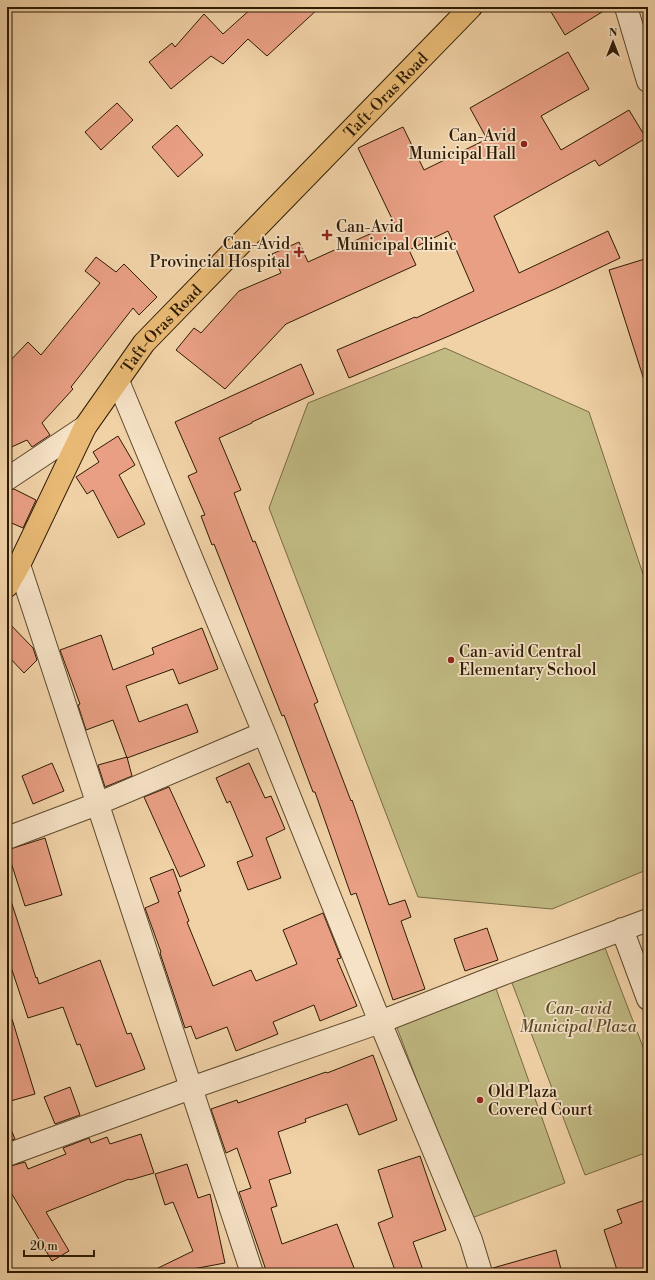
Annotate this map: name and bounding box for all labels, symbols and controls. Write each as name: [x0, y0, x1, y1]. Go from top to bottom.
north arrow: [593, 22, 633, 62]
text: N: [609, 26, 618, 40]
street label: Taft-Oras Road: [340, 48, 432, 143]
place label: Can-Avid Municipal Hall: [409, 126, 516, 164]
marker: Can-Avid Municipal Hall: [519, 139, 529, 149]
place label: Can-Avid Municipal Clinic: [336, 217, 457, 255]
marker: Can-Avid Municipal Clinic: [321, 229, 333, 241]
place label: Can-Avid Provincial Hospital: [149, 234, 290, 272]
marker: Can-Avid Provincial Hospital: [293, 246, 305, 258]
street label: Taft-Oras Road: [117, 281, 206, 377]
place label: Can-avid Central Elementary School: [459, 642, 597, 680]
marker: Can-avid Central Elementary School: [446, 655, 456, 665]
park label: Can-avid Municipal Plaza: [520, 999, 637, 1037]
place label: Old Plaza Covered Court: [488, 1082, 593, 1120]
marker: Old Plaza Covered Court: [475, 1095, 485, 1105]
scale bar: [24, 1232, 94, 1258]
text: 20 m: [30, 1239, 58, 1254]

